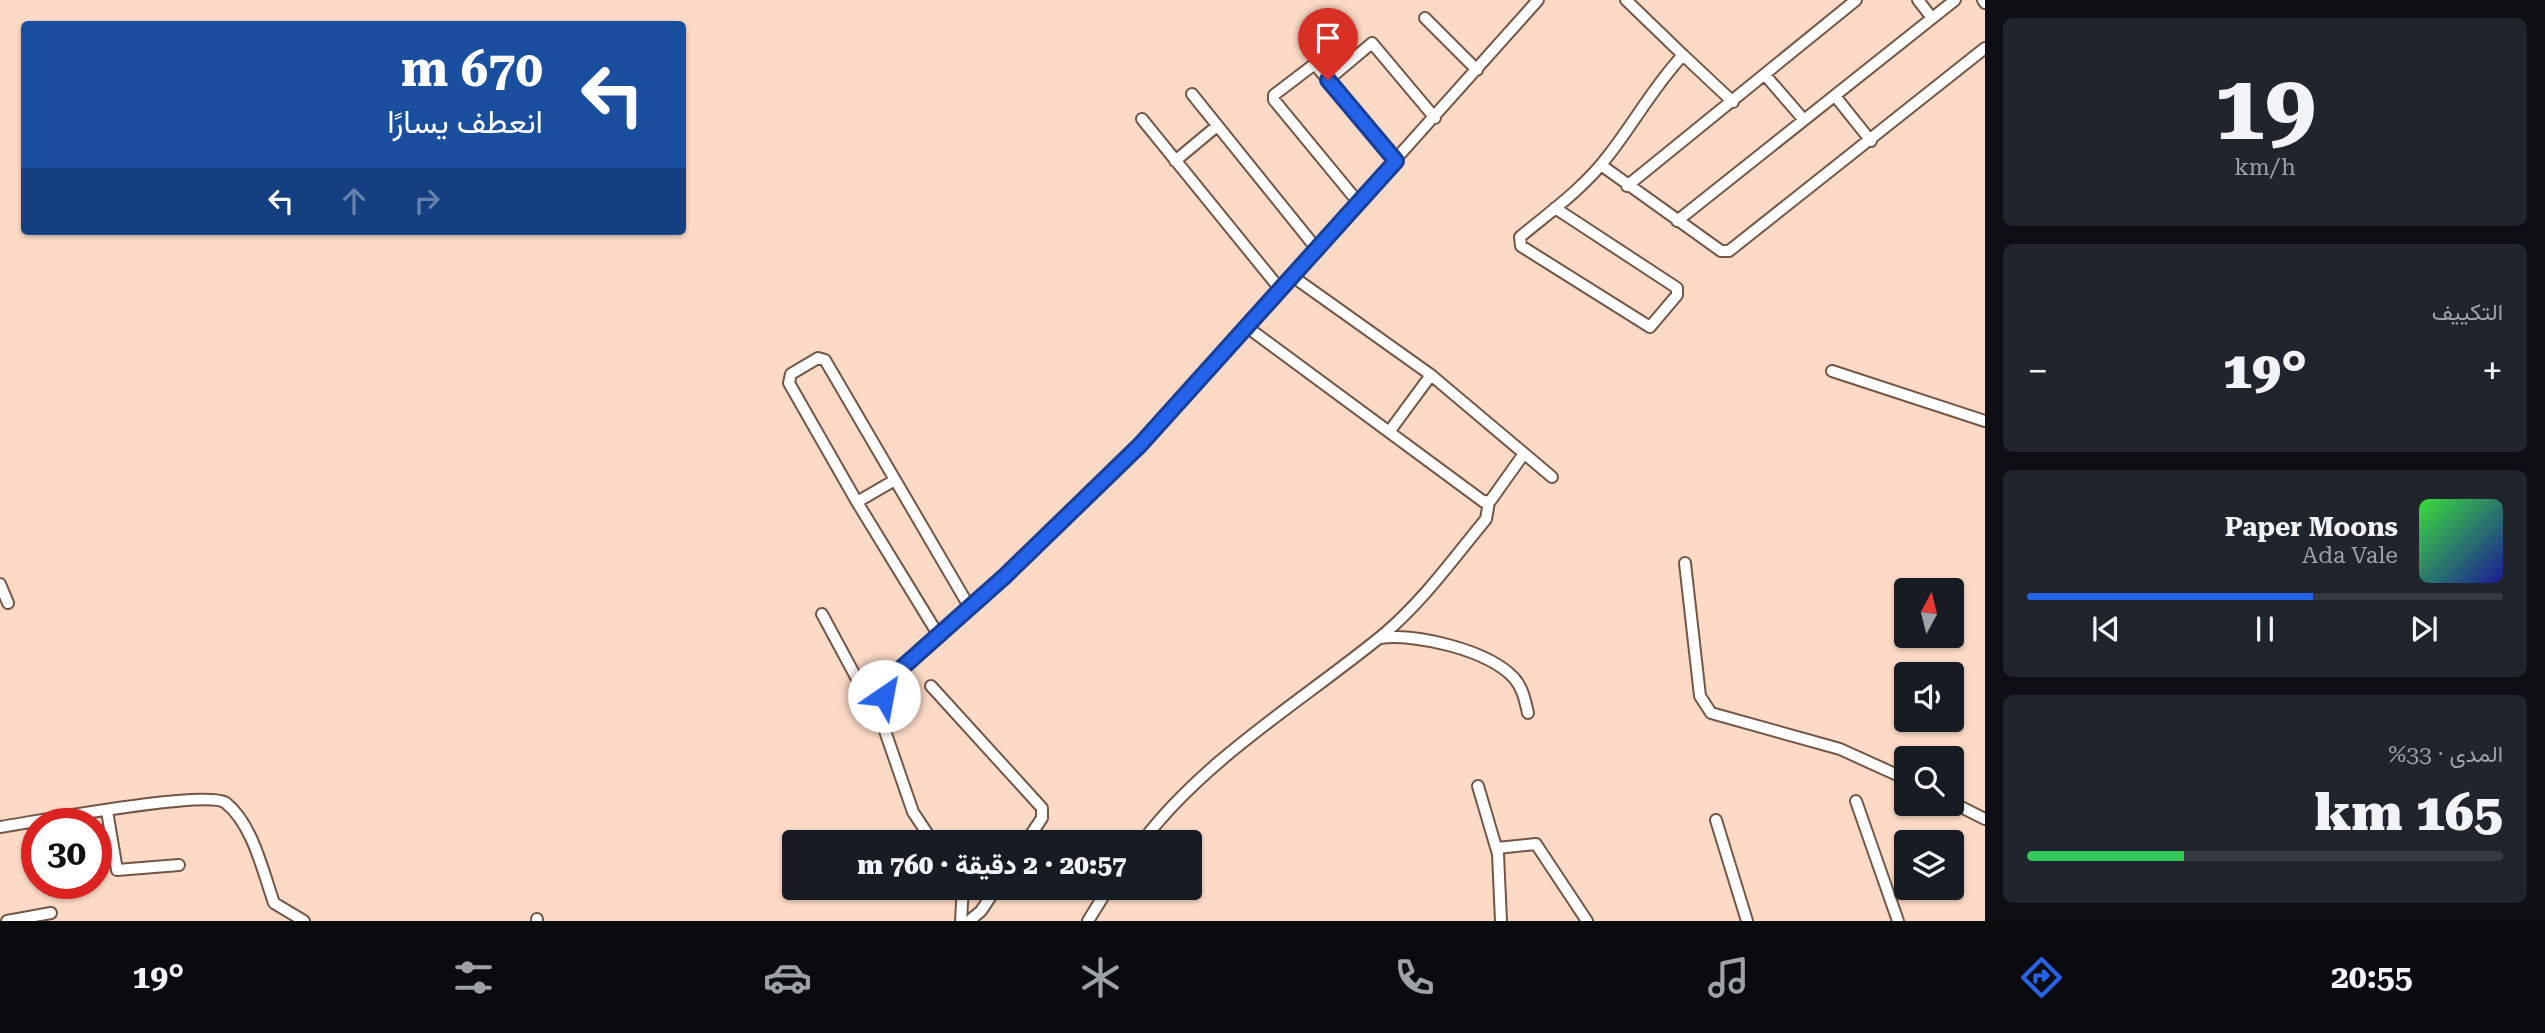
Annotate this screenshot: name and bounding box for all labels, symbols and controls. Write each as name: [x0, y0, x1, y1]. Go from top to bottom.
pin: [1298, 8, 1358, 80]
icon: arrive: [1309, 19, 1347, 57]
text: 670 m: [401, 41, 543, 98]
icon: left: [567, 49, 658, 140]
text: 19: [2214, 55, 2316, 161]
text: انعطف يسارًا: [387, 103, 543, 141]
text: km/h: [2234, 154, 2296, 181]
icon: left: [262, 182, 300, 220]
icon: ahead: [335, 182, 373, 220]
icon: right: [408, 182, 446, 220]
text: التكييف: [2432, 299, 2503, 326]
text: 19°: [2223, 340, 2307, 401]
text: −: [2027, 349, 2048, 393]
text: +: [2482, 349, 2503, 393]
text: Paper Moons: [2225, 512, 2398, 542]
text: Ada Vale: [2302, 542, 2398, 569]
north arrow: [1894, 578, 1964, 648]
map controls: [1894, 578, 1964, 900]
icon: previous: [2087, 610, 2125, 648]
icon: pause: [2246, 610, 2284, 648]
icon: next: [2405, 610, 2443, 648]
position arrow: [847, 659, 921, 733]
button: sound: [1894, 662, 1964, 732]
text: المدى · 33%: [2388, 741, 2503, 768]
button: search: [1894, 746, 1964, 816]
text: 165 km: [2315, 782, 2503, 843]
speed limit sign: 30: [21, 808, 112, 899]
button: layers: [1894, 830, 1964, 900]
text: 20:57 · 2 دقيقة · 760 m: [858, 850, 1127, 880]
icon: filters: [449, 953, 498, 1002]
icon: car: [763, 953, 812, 1002]
icon: climate: [1076, 953, 1125, 1002]
icon: phone: [1390, 953, 1439, 1002]
icon: music: [1704, 953, 1753, 1002]
icon: directions: [2017, 953, 2066, 1002]
text: 19°: [132, 958, 184, 996]
text: 20:55: [2331, 958, 2413, 996]

